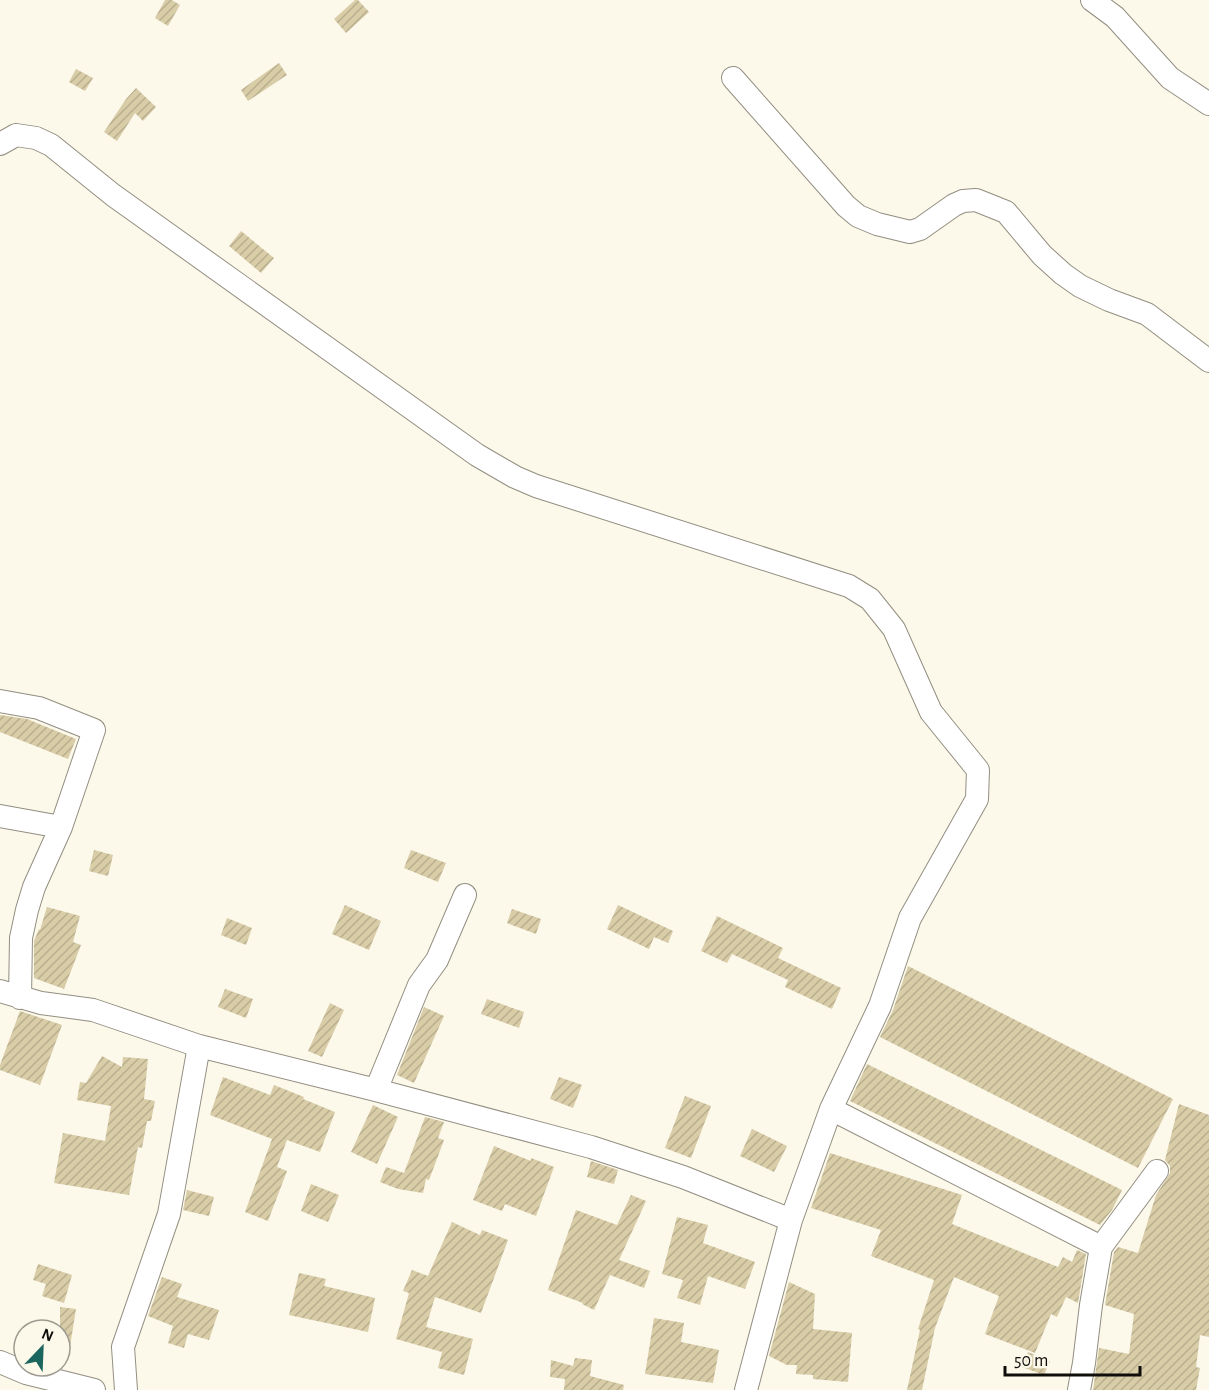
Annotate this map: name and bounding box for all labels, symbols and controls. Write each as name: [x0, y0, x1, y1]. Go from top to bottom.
north arrow: [12, 1318, 72, 1378]
text: N: [39, 1326, 56, 1345]
scale bar: [1005, 1339, 1140, 1377]
text: 50 m: [1014, 1352, 1048, 1370]

